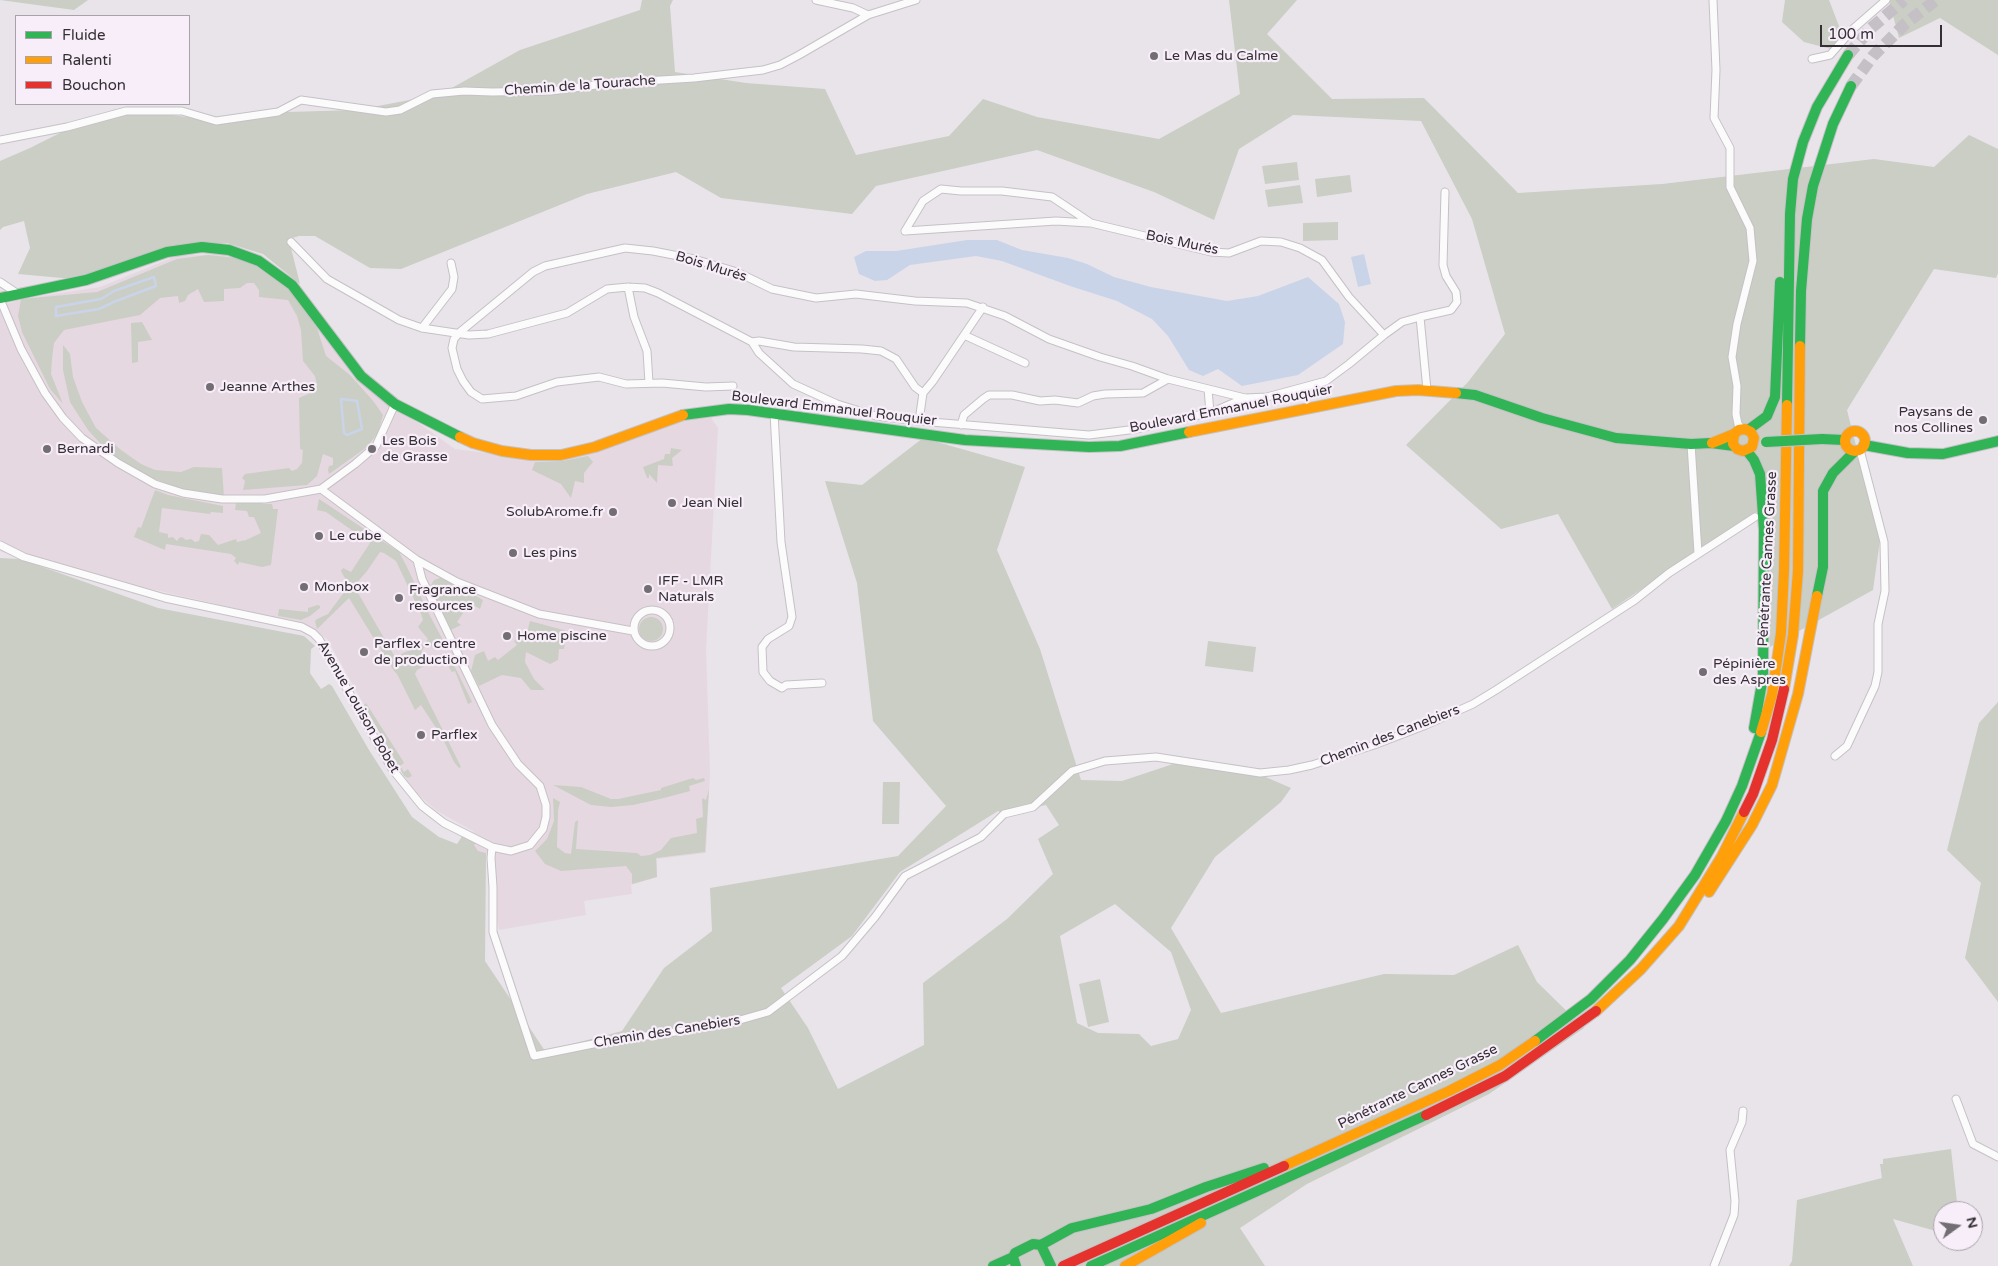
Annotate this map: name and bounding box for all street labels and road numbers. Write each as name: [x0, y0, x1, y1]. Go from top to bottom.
street label: Chemin de la Tourache: [504, 72, 656, 100]
street label: Bois Murés: [1144, 227, 1220, 259]
street label: Bois Murés: [673, 248, 749, 286]
street label: Boulevard Emmanuel Rouquier: [1128, 381, 1334, 437]
street label: Boulevard Emmanuel Rouquier: [731, 388, 937, 430]
street label: Pénétrante Cannes Grasse: [1755, 471, 1781, 647]
street label: Avenue Louison Bobet: [313, 638, 403, 776]
street label: Chemin des Canebiers: [1318, 702, 1462, 770]
street label: Chemin des Canebiers: [593, 1012, 741, 1052]
street label: Pénétrante Cannes Grasse: [1335, 1041, 1501, 1133]

